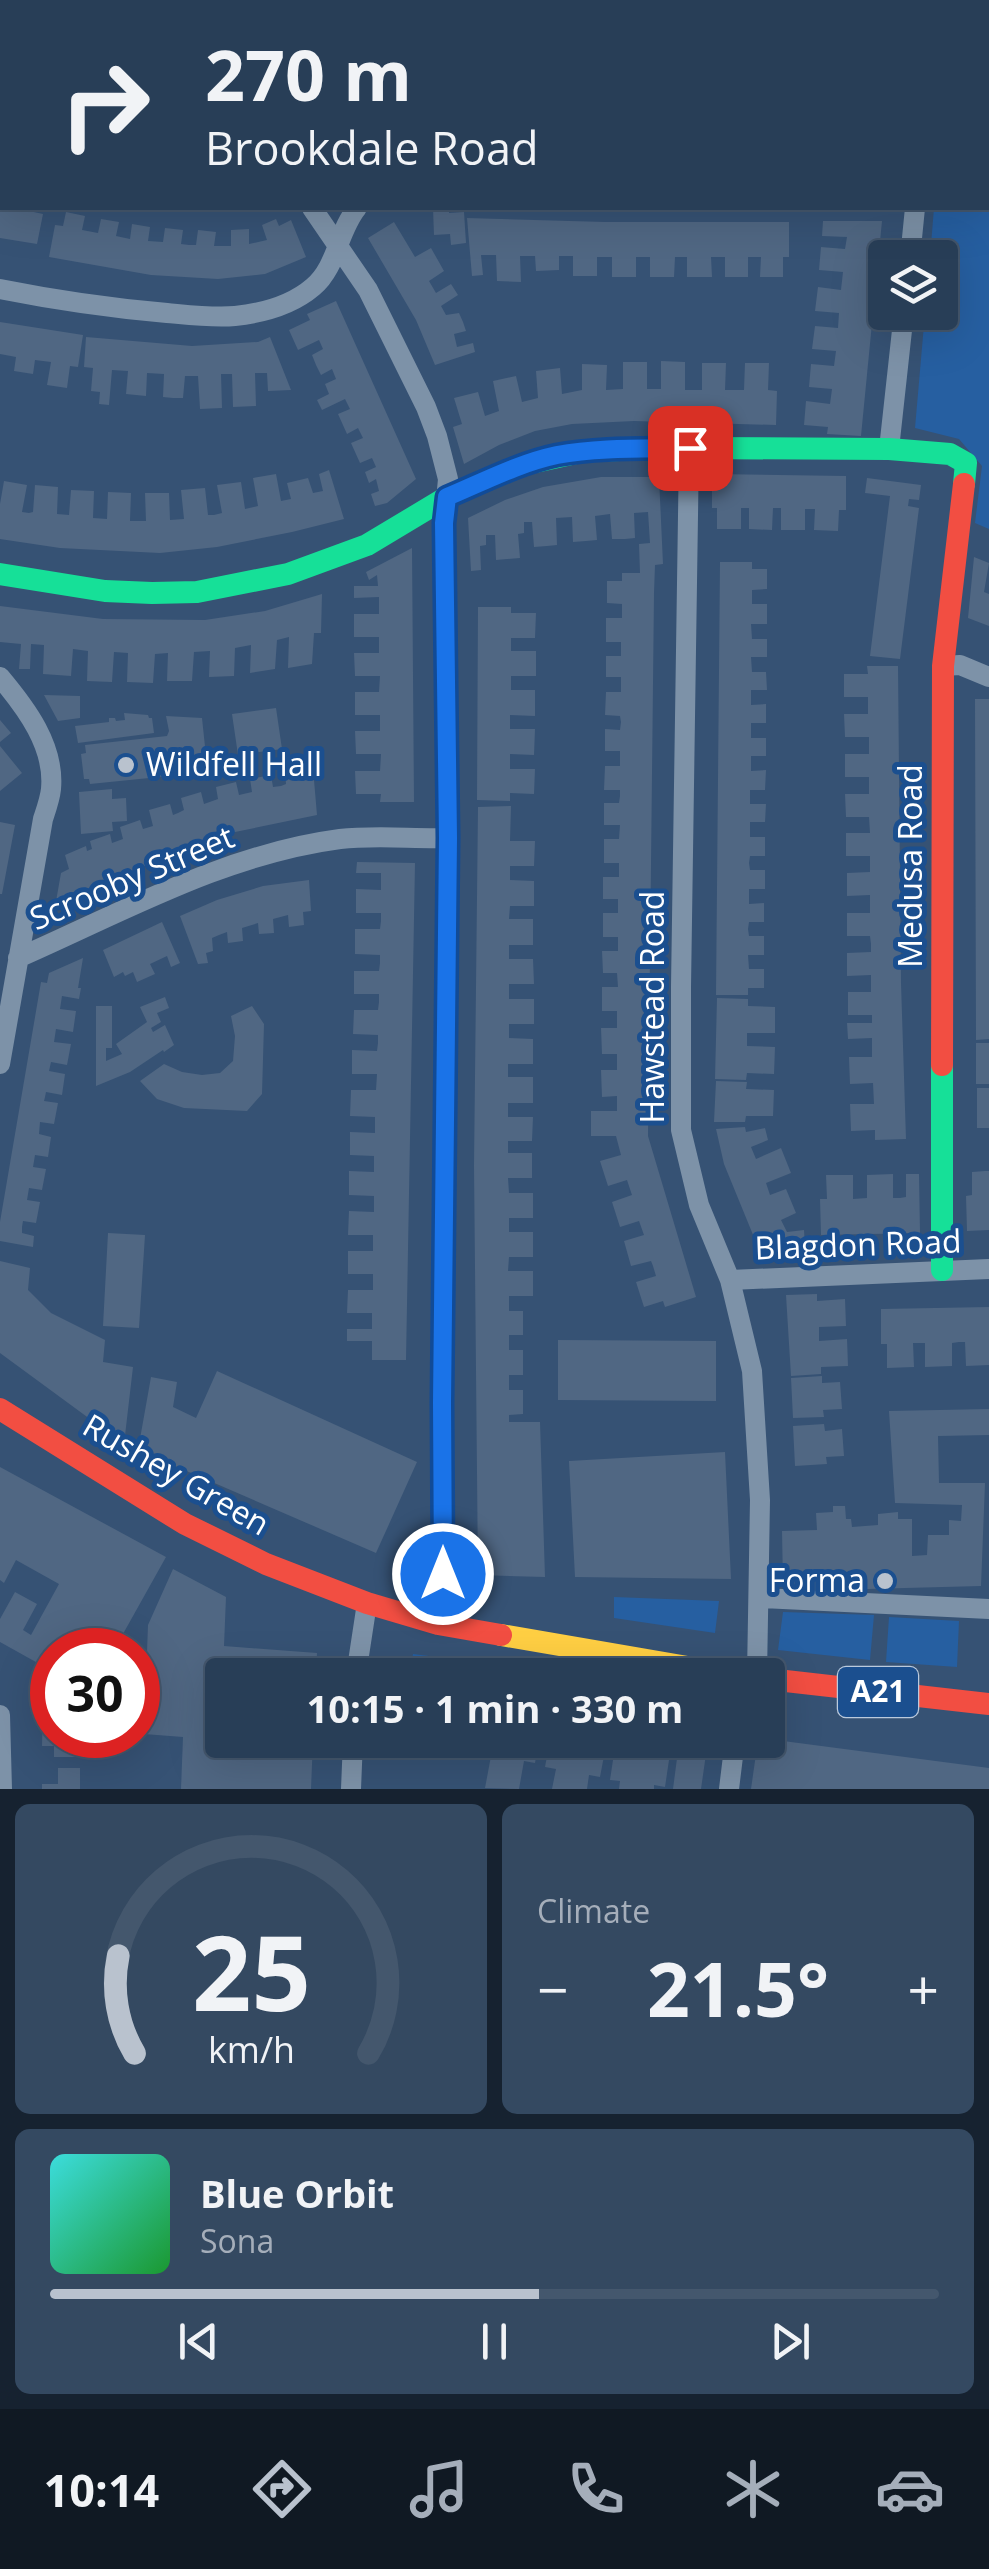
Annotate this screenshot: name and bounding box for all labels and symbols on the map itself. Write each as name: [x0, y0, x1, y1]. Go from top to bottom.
pin: [648, 406, 733, 491]
place label: Wildfell Hall: [146, 742, 322, 785]
marker: Wildfell Hall: [115, 754, 137, 776]
street label: Medusa Road: [888, 764, 931, 968]
street label: Scrooby Street: [23, 814, 240, 939]
street label: Hawstead Road: [630, 891, 673, 1123]
street label: Blagdon Road: [754, 1218, 962, 1269]
street label: Rushey Green: [76, 1403, 278, 1544]
position arrow: [391, 1522, 495, 1626]
place label: Forma: [769, 1558, 865, 1601]
marker: Forma: [874, 1570, 896, 1592]
speed limit sign: 30: [30, 1628, 160, 1758]
road number: A21: [838, 1667, 918, 1717]

